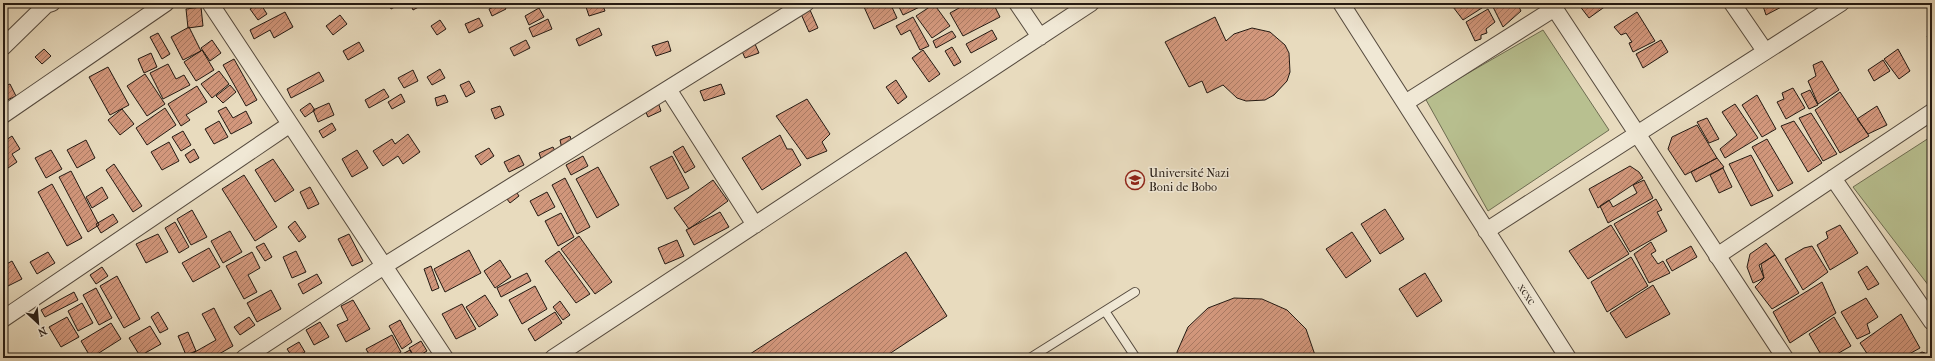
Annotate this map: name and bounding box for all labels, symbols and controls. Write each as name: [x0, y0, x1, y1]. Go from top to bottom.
place label: Université Nazi Boni de Bobo: [1149, 166, 1230, 194]
school or university icon: Université Nazi Boni de Bobo: [1124, 169, 1146, 191]
street label: xcxc: [1515, 281, 1539, 307]
north arrow: [18, 303, 58, 343]
text: N: [35, 324, 49, 339]

